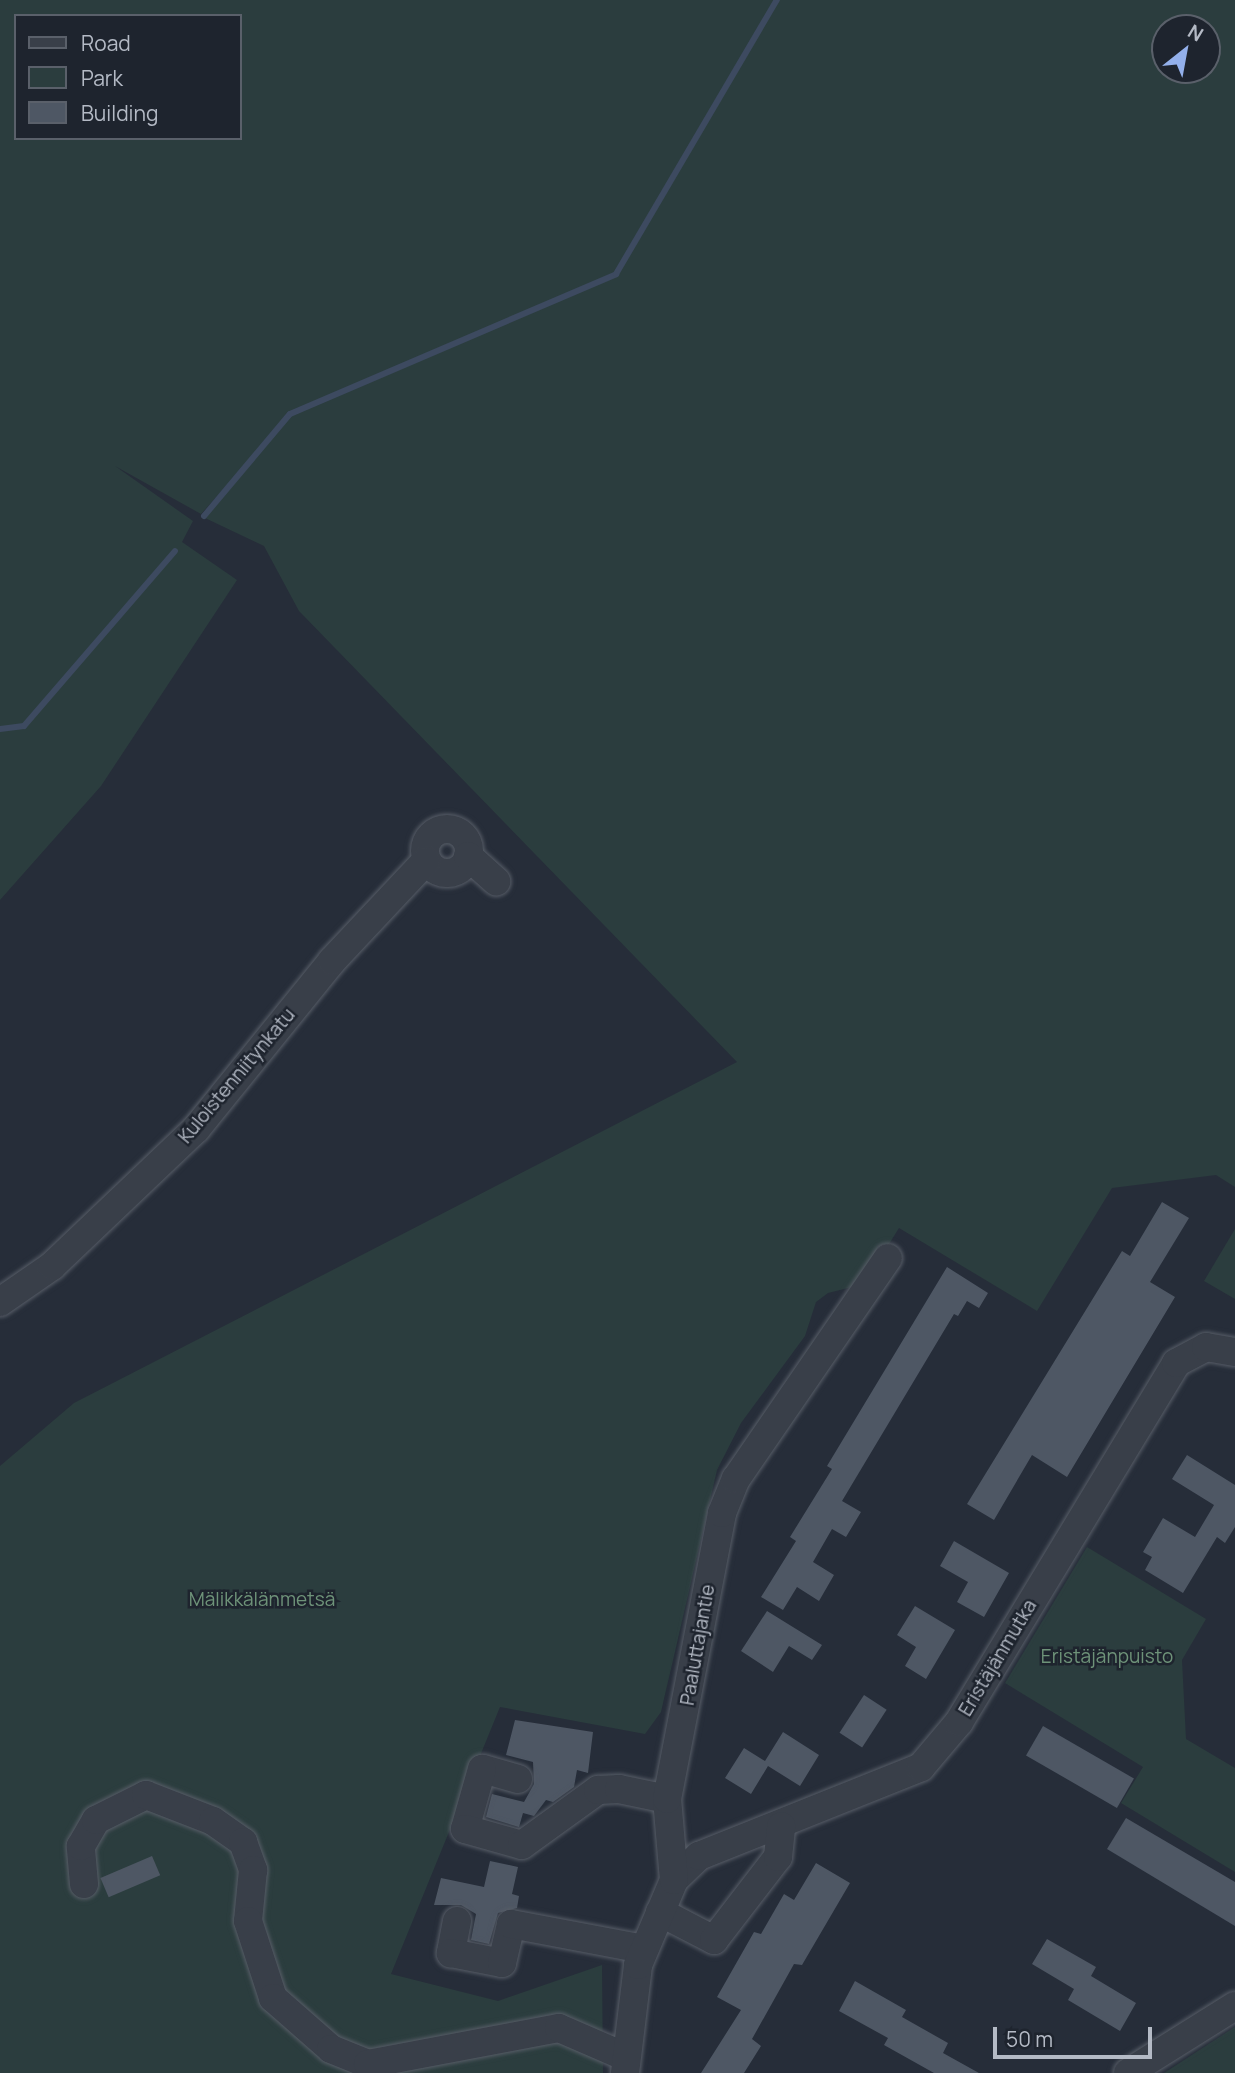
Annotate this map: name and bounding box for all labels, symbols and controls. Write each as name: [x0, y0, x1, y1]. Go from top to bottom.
legend: [14, 14, 242, 140]
north arrow: [1151, 14, 1221, 84]
text: N: [1183, 18, 1208, 47]
text: Road: [81, 29, 131, 57]
text: Park: [81, 64, 123, 92]
text: Building: [81, 99, 158, 127]
street label: Kuloistenniitynkatu: [174, 1004, 300, 1148]
street label: Paaluttajantie: [676, 1583, 720, 1707]
park label: Mälikkälänmetsä: [189, 1589, 335, 1611]
street label: Eristäjänmutka: [954, 1596, 1042, 1720]
park label: Eristäjänpuisto: [1041, 1646, 1173, 1668]
scale bar: [997, 2014, 1156, 2058]
text: 50 m: [1006, 2025, 1053, 2053]

